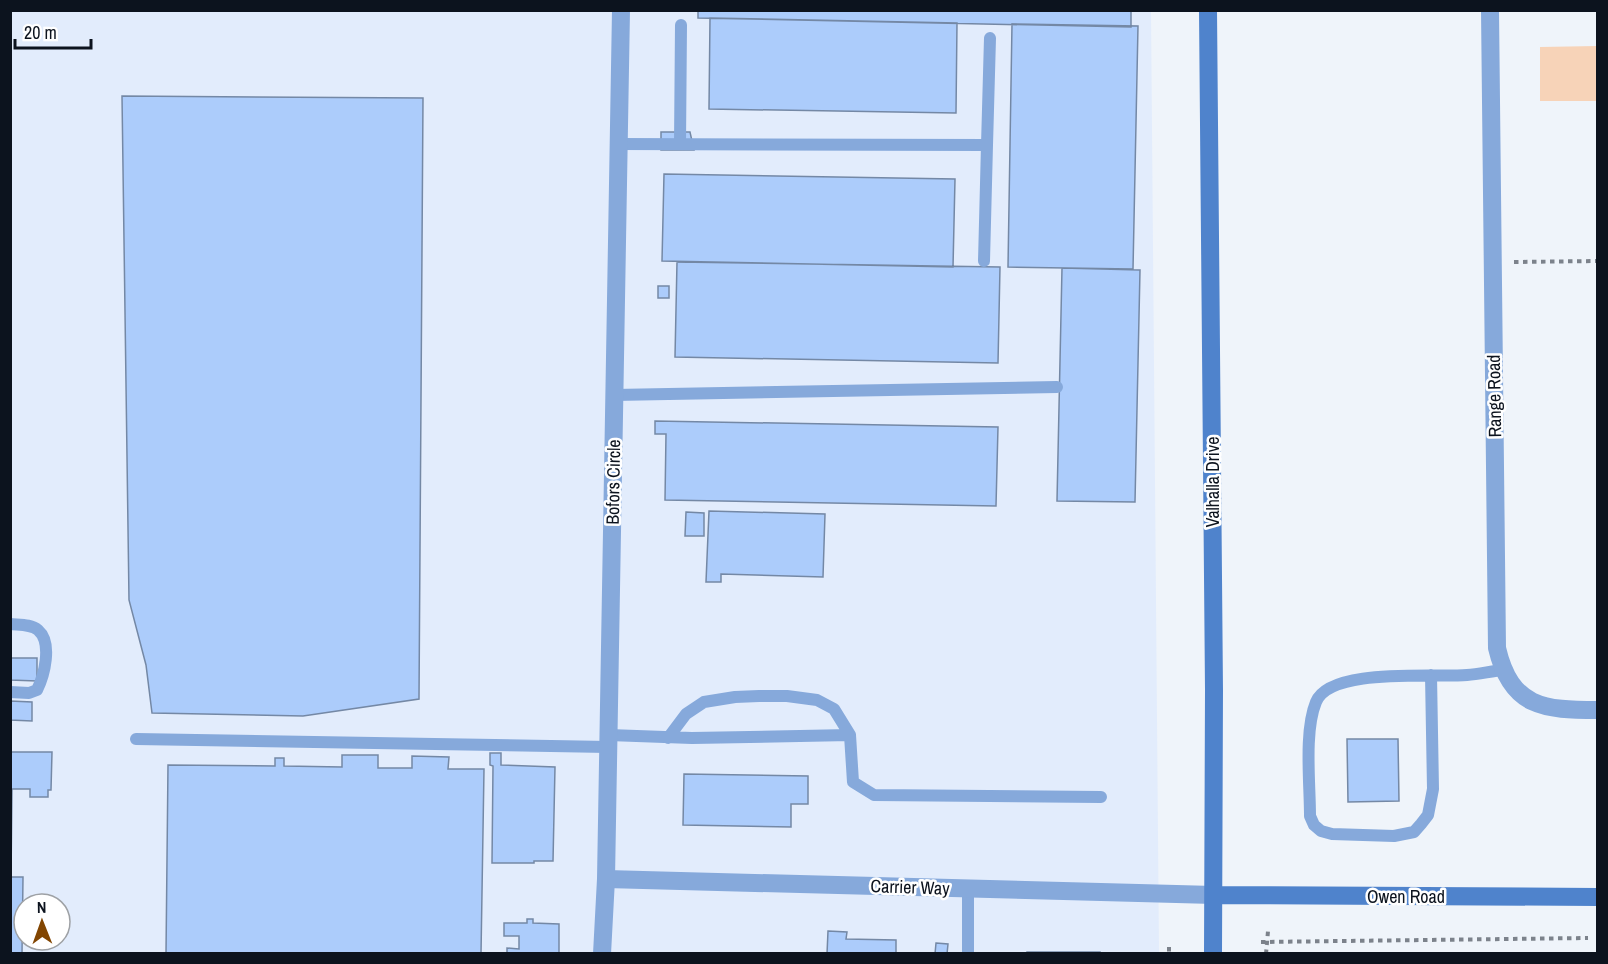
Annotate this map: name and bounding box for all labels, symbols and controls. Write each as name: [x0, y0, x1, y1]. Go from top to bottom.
scale bar: [15, 12, 92, 50]
text: 20 m: [24, 20, 57, 45]
street label: Range Road: [1481, 354, 1507, 438]
street label: Valhalla Drive: [1200, 437, 1225, 527]
street label: Bofors Circle: [600, 439, 626, 525]
street label: Carrier Way: [870, 873, 951, 901]
street label: Owen Road: [1367, 884, 1445, 909]
north arrow: [12, 892, 72, 952]
text: N: [37, 896, 47, 918]

